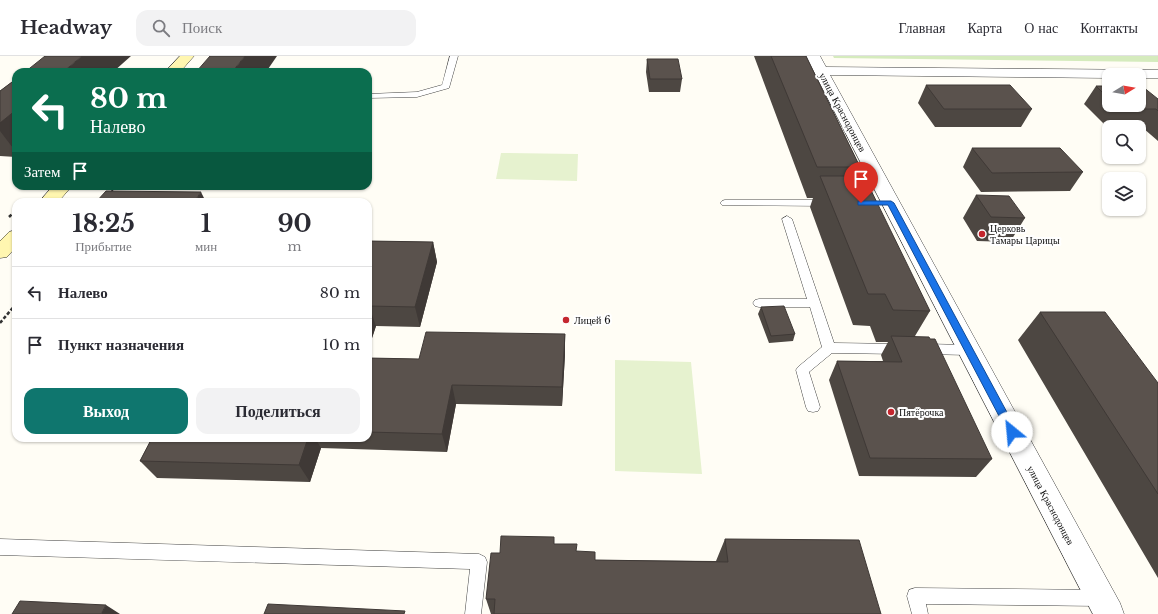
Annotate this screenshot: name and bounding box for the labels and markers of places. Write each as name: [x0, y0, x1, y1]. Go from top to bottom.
pin: [844, 162, 878, 203]
place label: Церковь Тамары Царицы: [990, 222, 1060, 247]
marker: Церковь Тамары Царицы: [977, 229, 987, 239]
place label: Лицей 6: [574, 314, 611, 327]
marker: Лицей 6: [561, 315, 571, 325]
place label: Пятёрочка: [899, 406, 944, 419]
marker: Пятёрочка: [886, 407, 896, 417]

